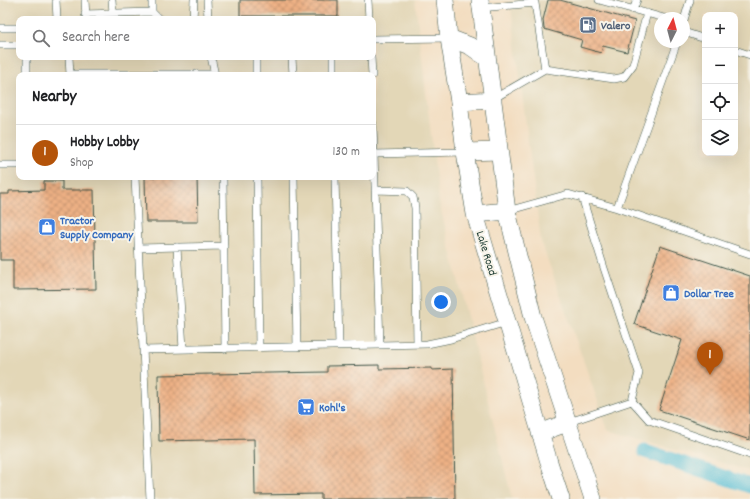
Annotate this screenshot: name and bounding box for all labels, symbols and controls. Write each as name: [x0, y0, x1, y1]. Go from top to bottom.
north arrow: [654, 12, 690, 48]
map controls: [702, 12, 738, 156]
button: +: [702, 12, 738, 48]
fuel station icon: Valero: [578, 15, 598, 35]
search box: [16, 16, 376, 60]
place label: Valero: [601, 18, 631, 35]
icon: search: [30, 27, 52, 49]
text: Search here: [62, 27, 130, 49]
button: −: [702, 48, 738, 84]
button: locate: [702, 84, 738, 120]
text: Nearby: [32, 86, 76, 110]
button: layers: [702, 120, 738, 156]
text: Hobby Lobby: [70, 132, 139, 154]
text: 1: [44, 143, 46, 162]
text: 130 m: [332, 143, 360, 162]
text: Shop: [70, 154, 93, 173]
place label: Tractor Supply Company: [60, 213, 134, 244]
shop icon: Tractor Supply Company: [37, 217, 57, 237]
street label: Lake Road: [471, 229, 500, 278]
shop icon: Dollar Tree: [661, 283, 681, 303]
place label: Dollar Tree: [684, 286, 735, 303]
your location: [431, 292, 451, 312]
pin: 1: [697, 342, 723, 375]
supermarket icon: Kohl's: [296, 397, 316, 417]
place label: Kohl's: [319, 400, 346, 417]

